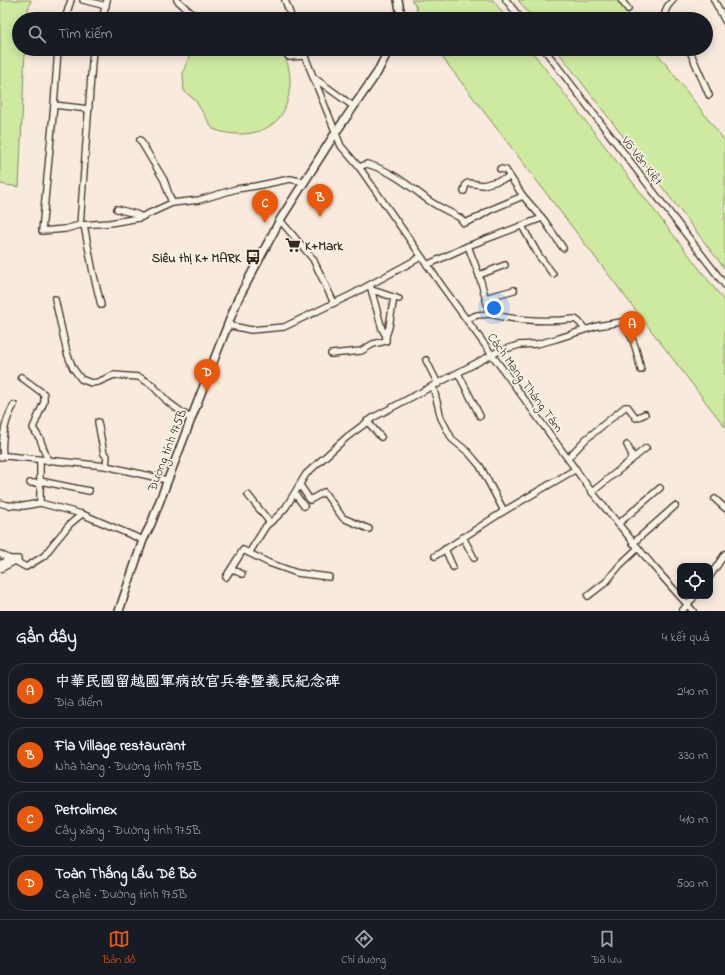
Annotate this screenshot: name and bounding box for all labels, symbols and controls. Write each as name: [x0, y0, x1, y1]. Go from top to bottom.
search box: [12, 12, 713, 56]
icon: search: [26, 23, 48, 45]
text: Tìm kiếm: [58, 23, 112, 45]
street label: Võ Văn Kiệt: [616, 131, 668, 190]
pin: B: [307, 184, 333, 217]
pin: C: [252, 190, 278, 223]
supermarket icon: K+Mark: [284, 236, 302, 254]
place label: K+Mark: [305, 237, 343, 256]
bus stop icon: Siêu thị K+ MARK: [244, 248, 262, 266]
place label: Siêu thị K+ MARK: [152, 249, 242, 268]
your location: [484, 298, 504, 318]
pin: A: [619, 311, 645, 344]
street label: Cách Mạng Tháng Tám: [481, 329, 567, 437]
pin: D: [194, 359, 220, 392]
street label: Đường tỉnh 975B: [143, 406, 193, 496]
map controls: [677, 563, 713, 599]
button: locate: [677, 563, 713, 599]
text: Gần đây: [16, 625, 77, 650]
text: 4 kết quả: [662, 628, 709, 647]
text: 中華民國留越國軍病故官兵眷暨義民紀念碑: [55, 671, 340, 693]
text: A: [26, 682, 34, 701]
text: 240 m: [677, 682, 708, 701]
text: Địa điểm: [55, 693, 103, 712]
text: Fla Village restaurant: [55, 735, 186, 757]
text: B: [26, 746, 34, 765]
text: 330 m: [678, 746, 708, 765]
text: Nhà hàng · Đường tỉnh 975B: [55, 757, 201, 776]
text: Petrolimex: [55, 799, 117, 821]
text: C: [26, 810, 34, 829]
text: 410 m: [680, 810, 708, 829]
text: Cây xăng · Đường tỉnh 975B: [55, 821, 201, 840]
text: Toàn Thắng Lẩu Dê Bò: [55, 863, 197, 885]
text: D: [25, 874, 35, 893]
text: 500 m: [676, 874, 708, 893]
text: Cà phê · Đường tỉnh 975B: [55, 885, 187, 904]
tab: Bản đồ: [103, 928, 136, 968]
tab: Chỉ đường: [341, 928, 386, 968]
tab: Đã lưu: [591, 928, 622, 968]

